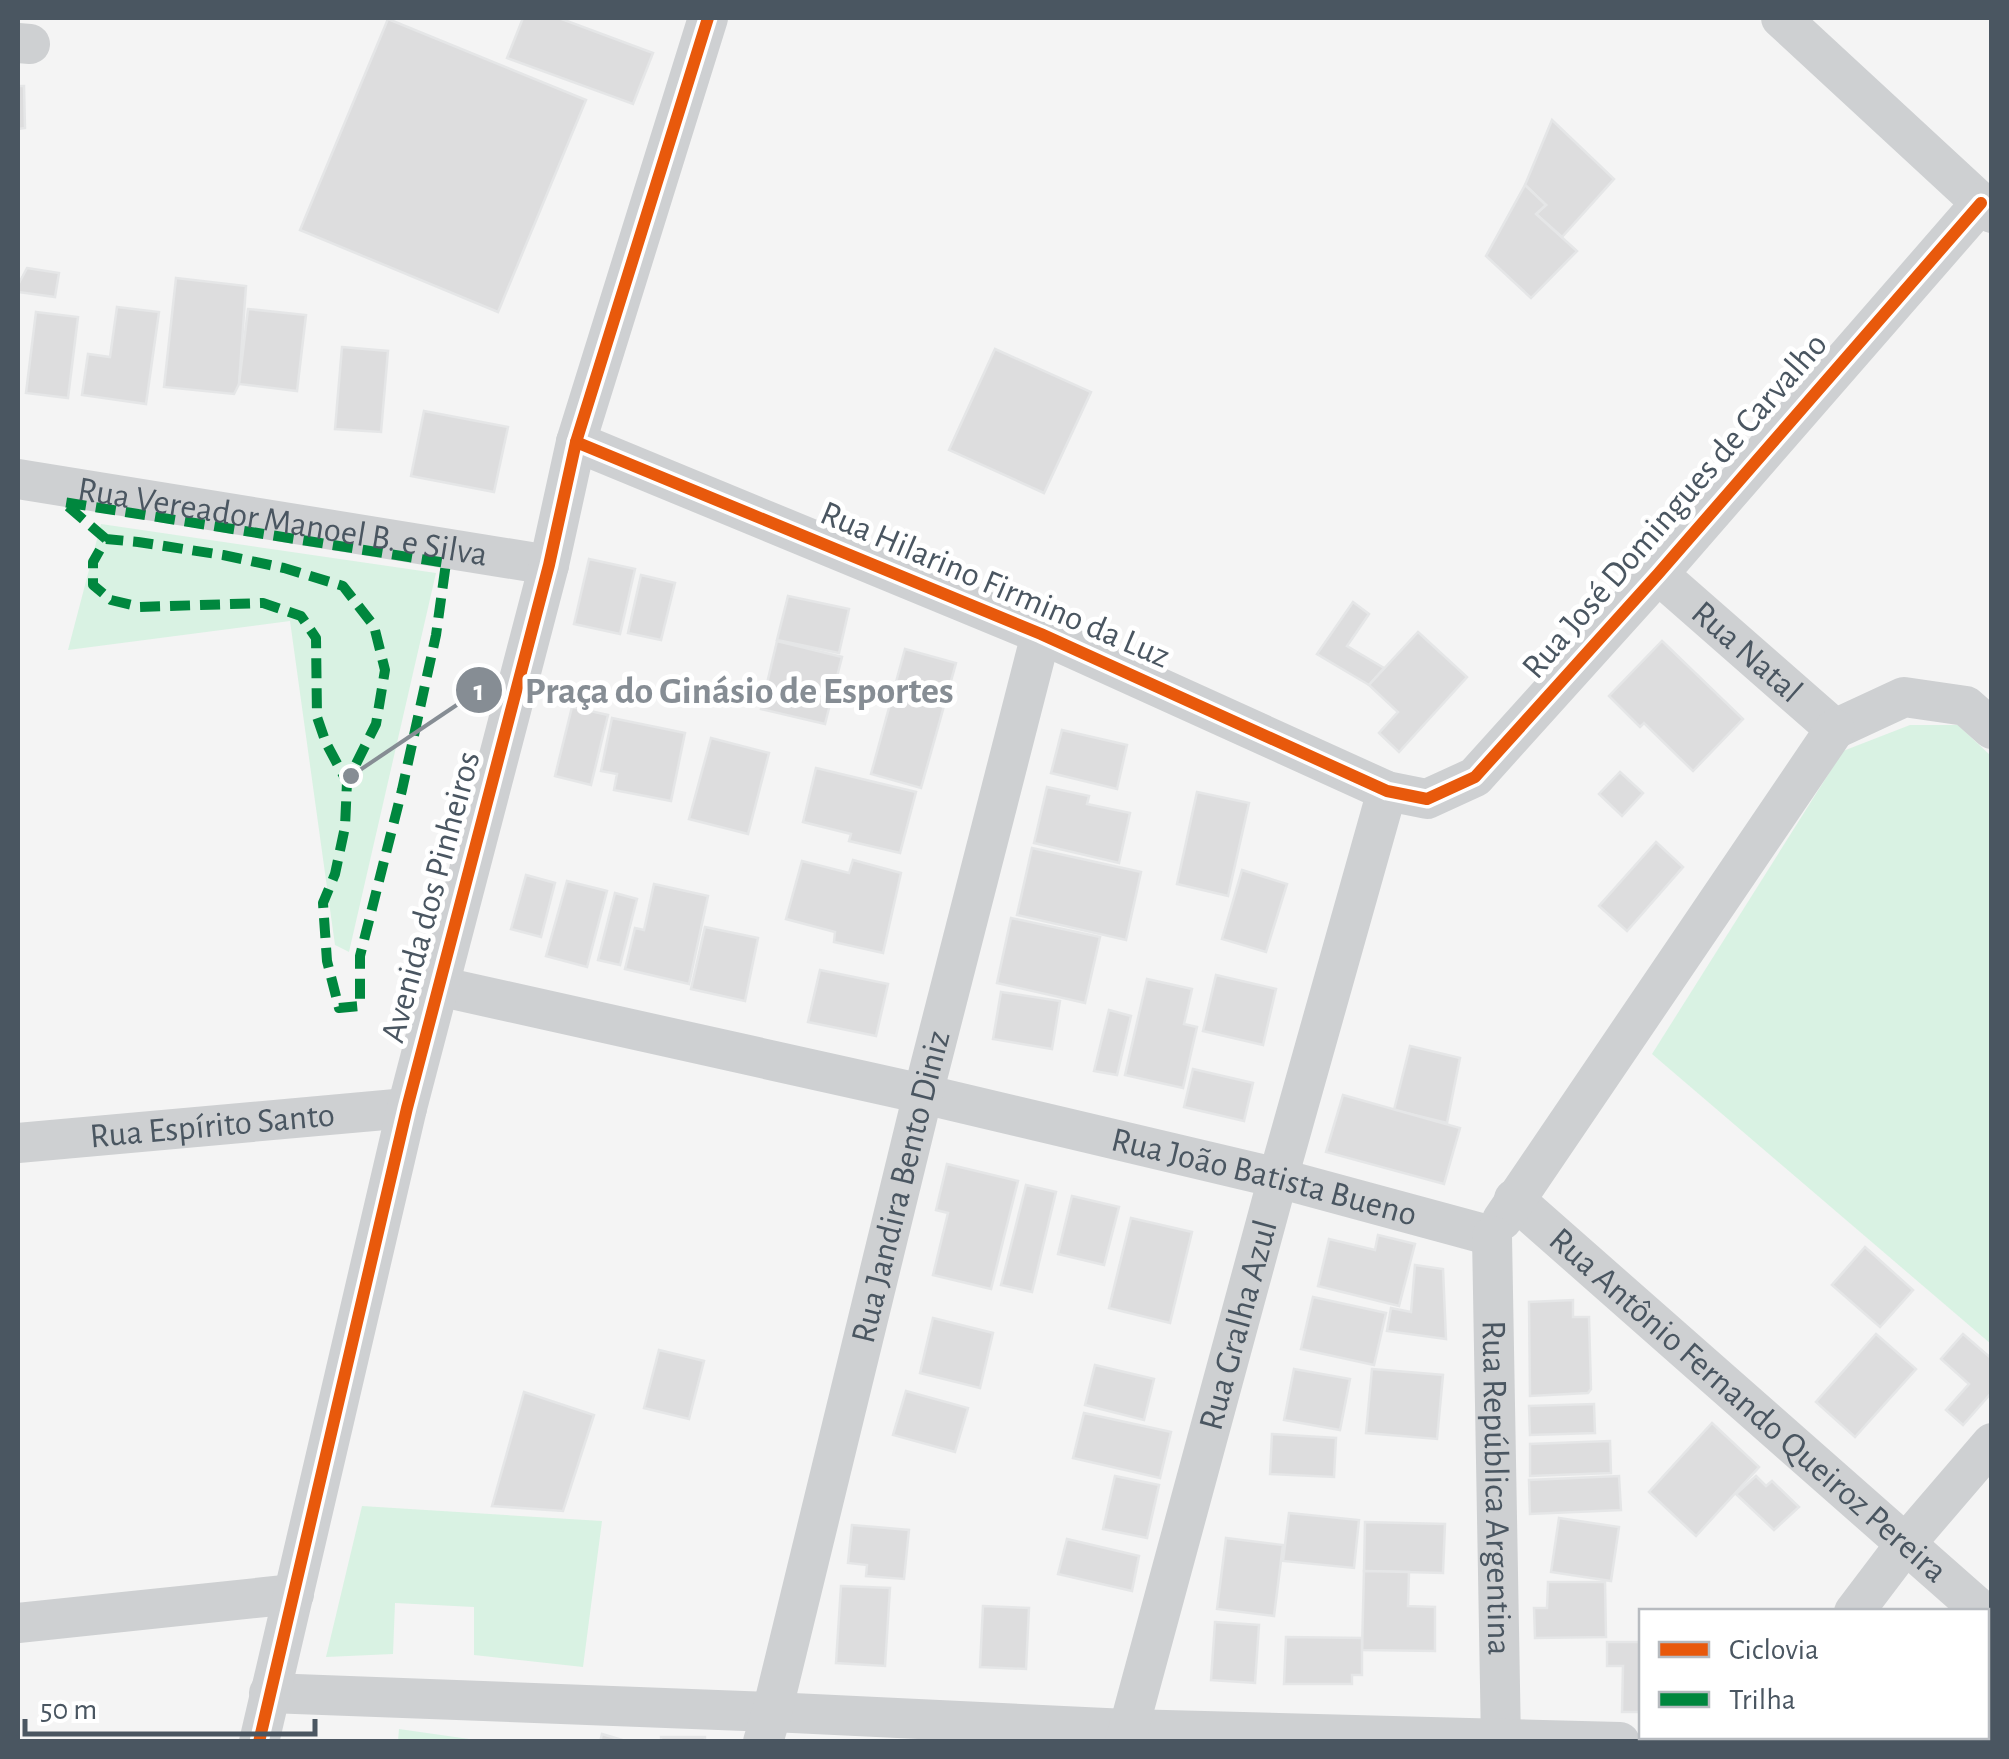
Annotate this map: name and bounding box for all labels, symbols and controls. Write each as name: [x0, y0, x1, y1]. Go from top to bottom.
street label: Rua José Domingues de Carvalho: [1516, 327, 1834, 685]
street label: Rua Vereador Manoel B. e Silva: [75, 471, 490, 572]
street label: Rua Hilarino Firmino da Luz: [815, 496, 1175, 674]
street label: Rua Natal: [1685, 594, 1809, 709]
callout: Praça do Ginásio de Esportes: [454, 656, 973, 724]
text: Praça do Ginásio de Esportes: [525, 673, 953, 711]
text: 1: [474, 676, 484, 706]
street label: Avenida dos Pinheiros: [375, 748, 487, 1046]
street label: Rua Jandira Bento Diniz: [845, 1027, 956, 1347]
street label: Rua Espírito Santo: [88, 1097, 336, 1154]
street label: Rua João Batista Bueno: [1108, 1122, 1421, 1232]
street label: Rua Gralha Azul: [1193, 1216, 1283, 1434]
street label: Rua Antônio Fernando Queiroz Pereira: [1543, 1221, 1954, 1589]
street label: Rua República Argentina: [1476, 1320, 1517, 1656]
legend: [1639, 1609, 1989, 1739]
text: Ciclovia: [1729, 1635, 1819, 1665]
scale bar: [25, 1674, 315, 1736]
text: Trilha: [1729, 1685, 1796, 1715]
text: 50 m: [40, 1695, 97, 1725]

